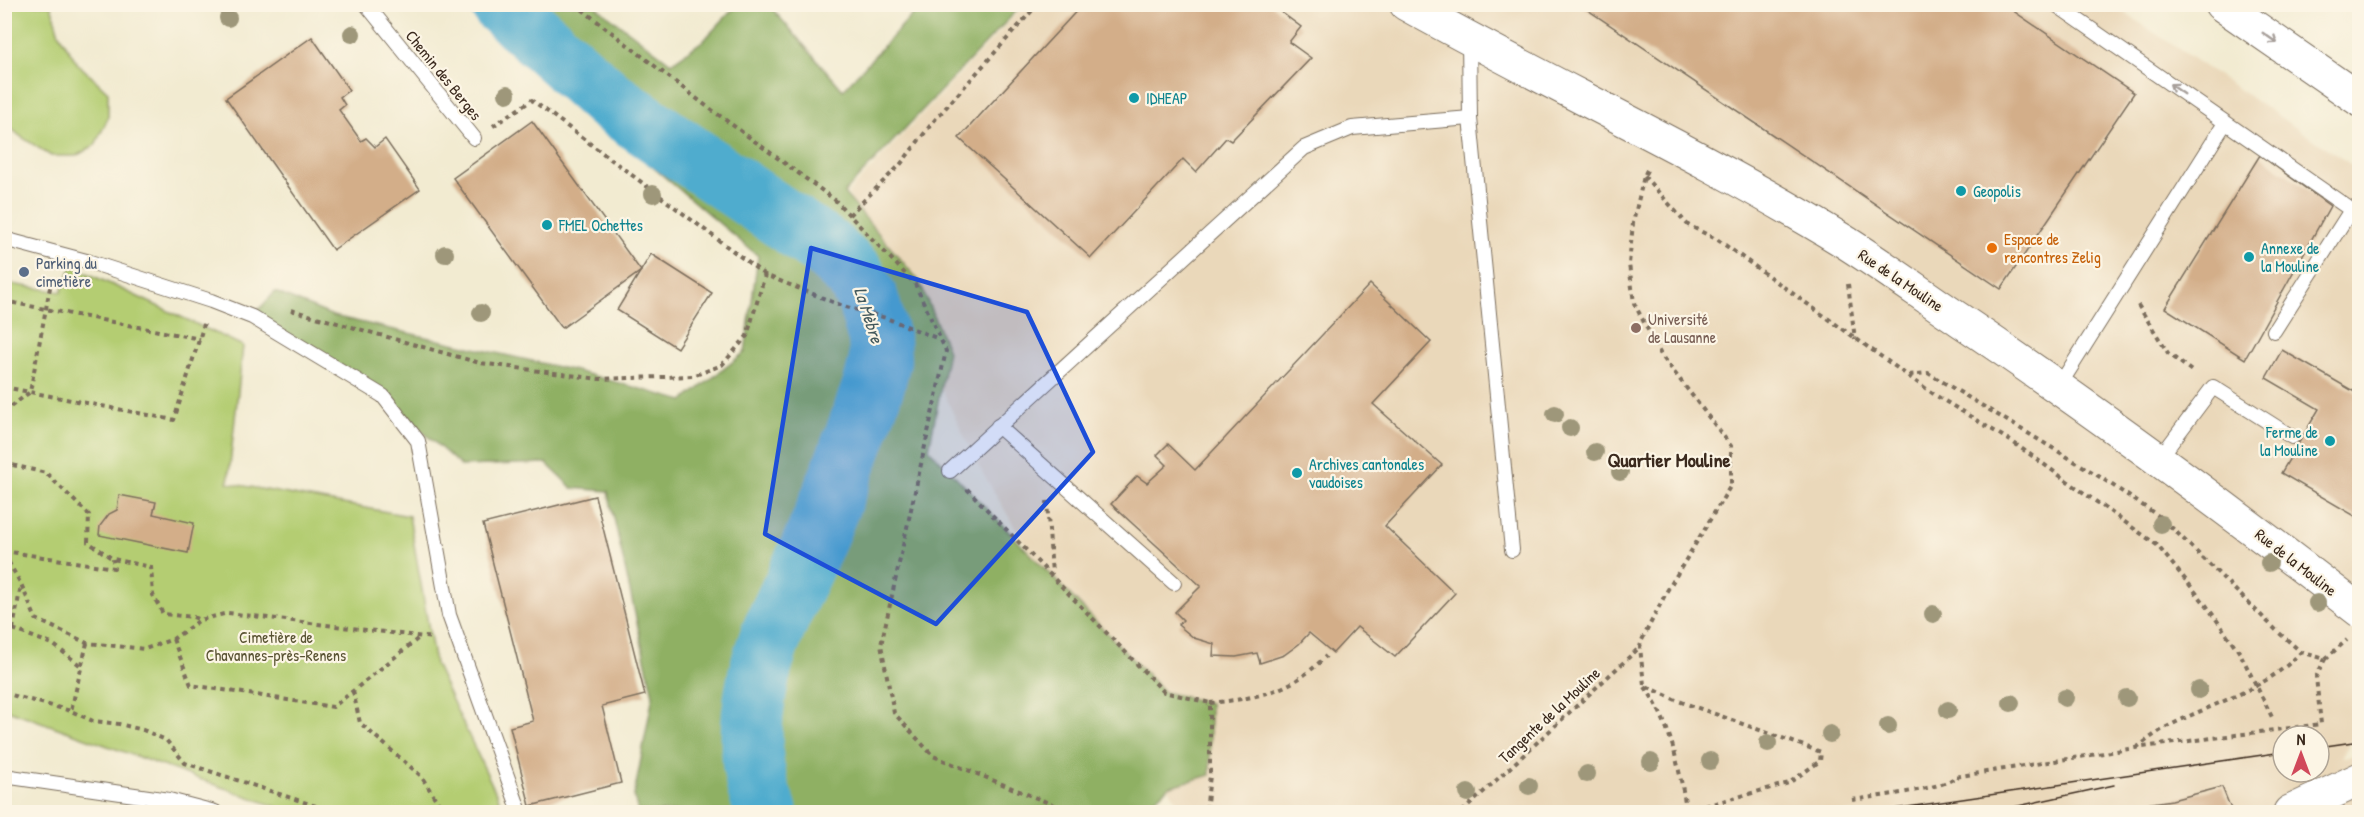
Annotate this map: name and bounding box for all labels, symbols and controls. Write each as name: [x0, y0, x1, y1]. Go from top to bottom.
street label: Chemin des Berges: [401, 25, 487, 125]
one-way arrow: [2261, 32, 2277, 44]
one-way arrow: [2170, 83, 2186, 95]
place label: IDHEAP: [1146, 87, 1187, 109]
marker: IDHEAP: [1127, 91, 1141, 105]
place label: Geopolis: [1973, 180, 2021, 202]
marker: Geopolis: [1954, 184, 1968, 198]
place label: FMEL Ochettes: [558, 214, 643, 236]
marker: FMEL Ochettes: [540, 218, 554, 232]
place label: Espace de rencontres Zelig: [2004, 228, 2101, 268]
place label: Annexe de la Mouline: [2261, 237, 2320, 277]
marker: Espace de rencontres Zelig: [1985, 241, 1999, 255]
street label: Rue de la Mouline: [1854, 243, 1948, 317]
marker: Annexe de la Mouline: [2242, 250, 2256, 264]
place label: Parking du cimetière: [36, 252, 98, 292]
marker: Parking du cimetière: [17, 265, 31, 279]
water label: La Mèbre: [848, 284, 890, 347]
place label: Université de Lausanne: [1648, 308, 1717, 348]
marker: Université de Lausanne: [1629, 321, 1643, 335]
place label: Ferme de la Mouline: [2260, 421, 2319, 461]
marker: Ferme de la Mouline: [2323, 434, 2337, 448]
district label: Quartier Mouline: [1607, 446, 1731, 473]
place label: Archives cantonales vaudoises: [1309, 453, 1424, 493]
marker: Archives cantonales vaudoises: [1290, 466, 1304, 480]
street label: Rue de la Mouline: [2251, 523, 2342, 601]
park label: Cimetière de Chavannes-près-Renens: [206, 626, 346, 666]
street label: Tangente de la Mouline: [1493, 662, 1605, 768]
north arrow: [2271, 724, 2331, 784]
text: N: [2297, 728, 2306, 750]

